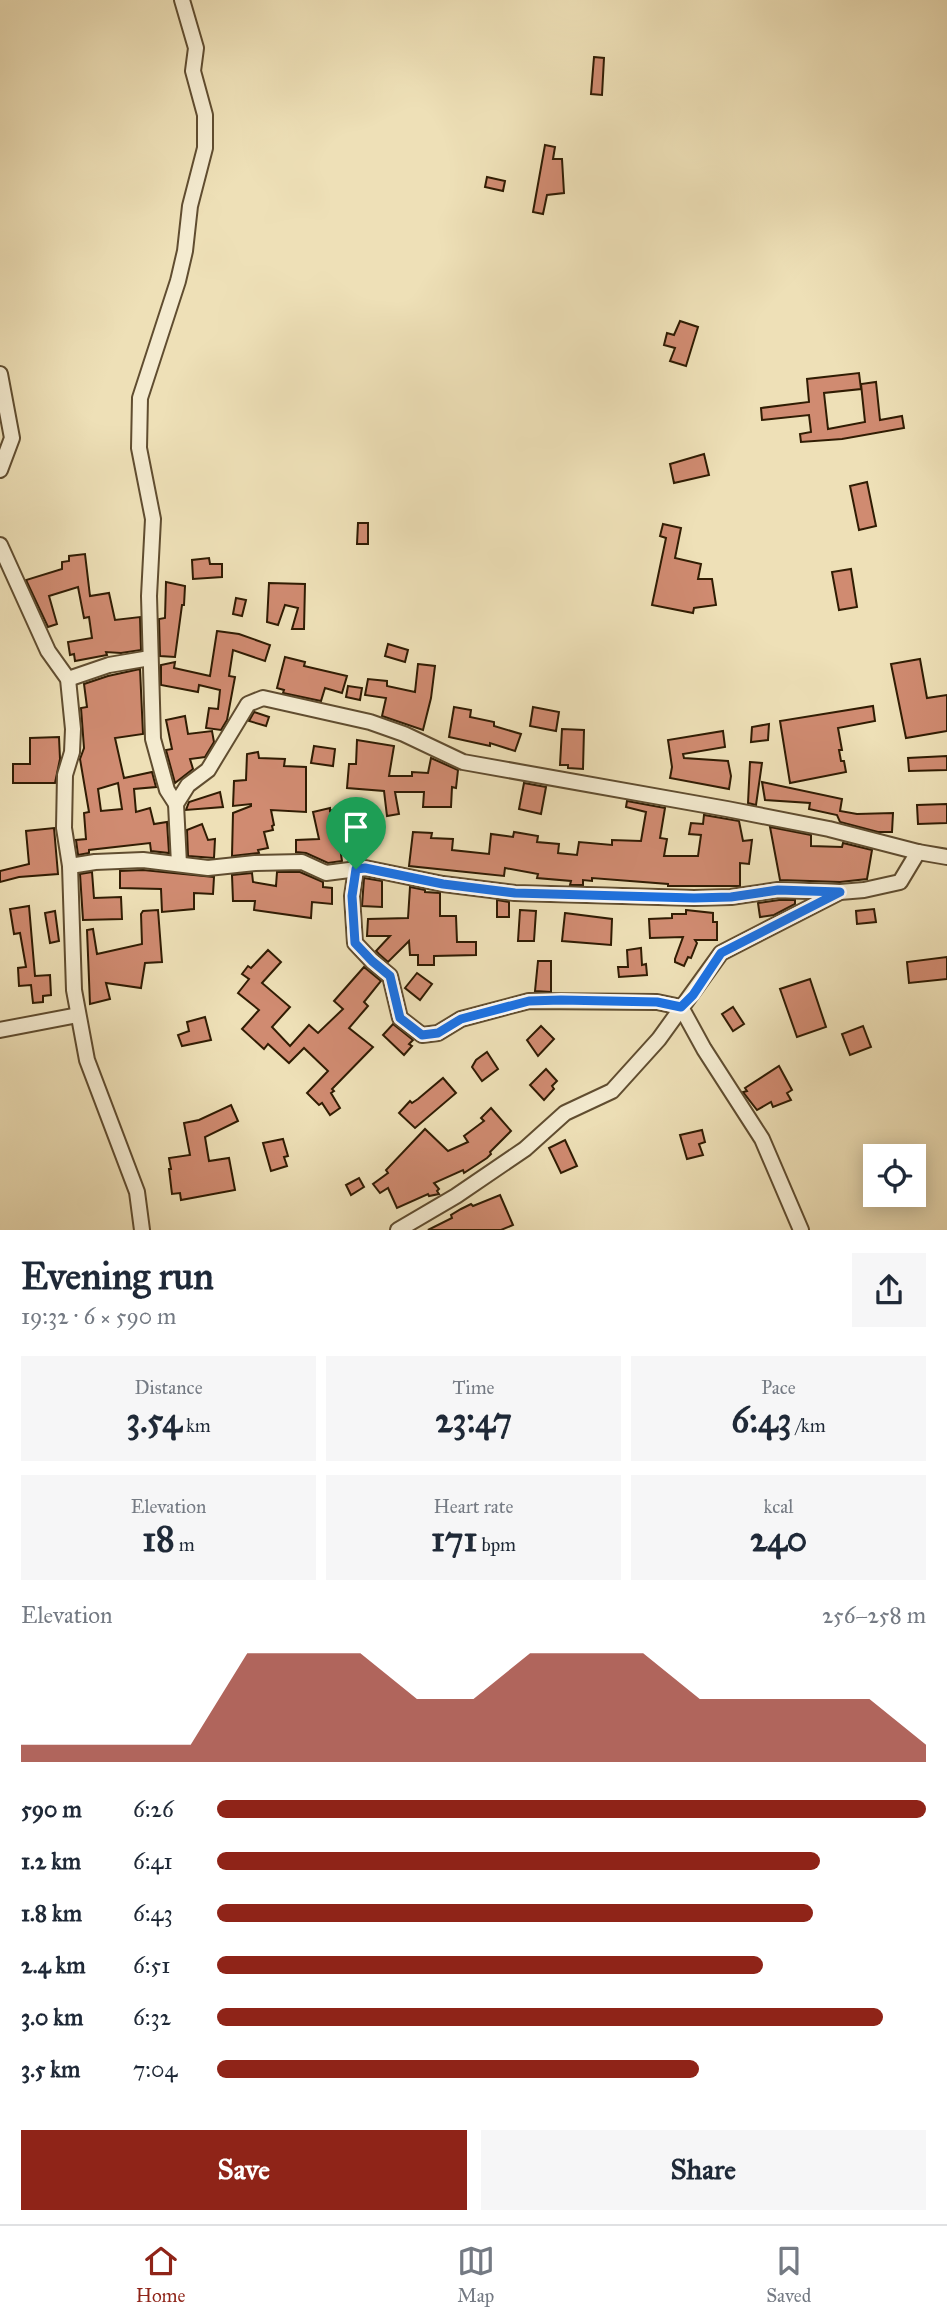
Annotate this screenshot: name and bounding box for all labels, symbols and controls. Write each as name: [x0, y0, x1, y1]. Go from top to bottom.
pin: [326, 797, 386, 869]
icon: arrive: [337, 808, 375, 846]
map controls: [863, 1144, 926, 1207]
button: locate: [863, 1144, 926, 1207]
text: Evening run: [21, 1253, 214, 1299]
button: share: [852, 1253, 926, 1327]
text: 19:32 · 6 × 590 m: [21, 1302, 176, 1330]
text: Distance: [134, 1376, 203, 1399]
text: Time: [452, 1376, 495, 1399]
text: Pace: [761, 1376, 796, 1399]
text: 3.54: [126, 1399, 182, 1442]
text: 23:47: [435, 1399, 512, 1442]
text: 6:43: [731, 1399, 792, 1442]
text: km: [182, 1414, 211, 1437]
text: /km: [792, 1414, 826, 1437]
text: Elevation: [131, 1495, 206, 1518]
text: Heart rate: [434, 1495, 513, 1518]
text: kcal: [764, 1495, 793, 1518]
text: 18: [142, 1518, 175, 1561]
text: 171: [431, 1518, 477, 1561]
text: 240: [750, 1518, 807, 1561]
text: m: [175, 1533, 195, 1556]
text: bpm: [477, 1533, 516, 1556]
text: Elevation: [21, 1601, 112, 1629]
text: 256–258 m: [822, 1601, 926, 1629]
text: 590 m: [21, 1795, 82, 1823]
text: 6:26: [133, 1795, 174, 1823]
text: 1.2 km: [21, 1847, 81, 1875]
text: 6:41: [133, 1847, 173, 1875]
text: 1.8 km: [21, 1899, 82, 1927]
text: 6:43: [133, 1899, 173, 1927]
text: 2.4 km: [21, 1951, 86, 1979]
text: 6:51: [133, 1951, 170, 1979]
text: 3.0 km: [21, 2003, 83, 2031]
text: 6:32: [133, 2003, 171, 2031]
text: 3.5 km: [21, 2055, 80, 2083]
text: 7:04: [133, 2055, 177, 2083]
button: Save: [21, 2130, 467, 2210]
button: Share: [481, 2130, 926, 2210]
tab: Home: [136, 2242, 185, 2307]
tab: Map: [457, 2242, 495, 2307]
tab: Saved: [766, 2242, 811, 2307]

